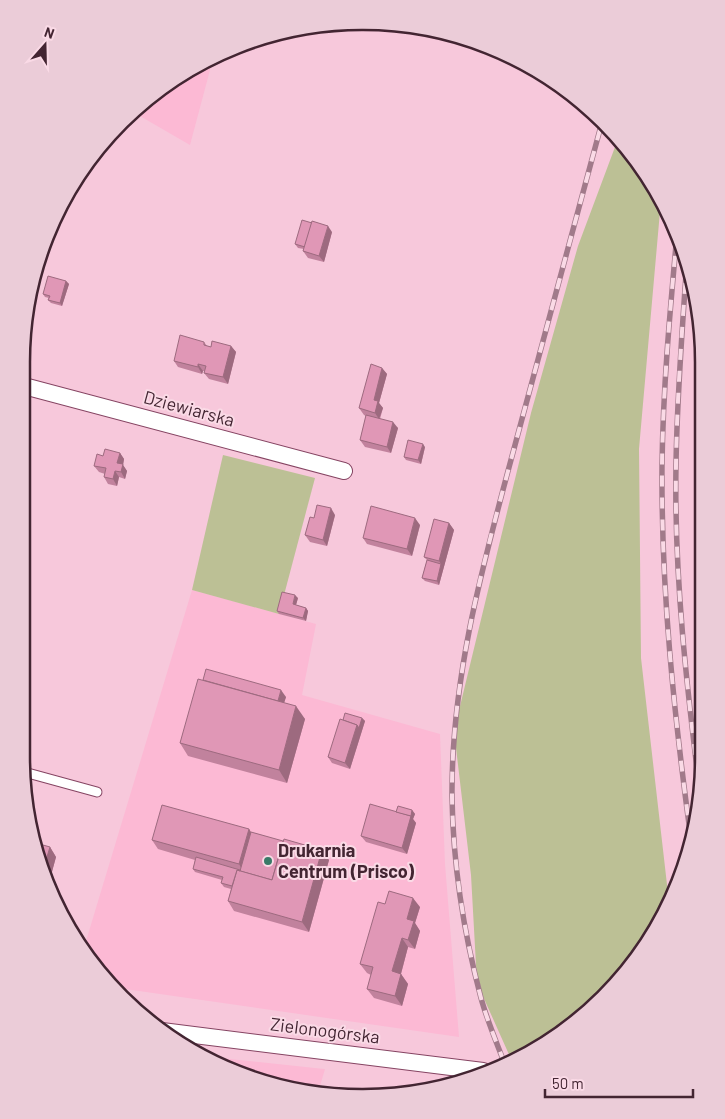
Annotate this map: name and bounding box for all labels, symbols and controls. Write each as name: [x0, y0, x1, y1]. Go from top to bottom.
north arrow: [20, 20, 70, 70]
text: N: [42, 23, 57, 42]
street label: Dziewiarska: [141, 385, 237, 431]
place label: Drukarnia Centrum (Prisco): [278, 839, 415, 882]
marker: Drukarnia Centrum (Prisco): [262, 855, 274, 867]
street label: Zielonogórska: [269, 1012, 381, 1048]
scale bar: [545, 1066, 692, 1098]
text: 50 m: [552, 1074, 584, 1092]

